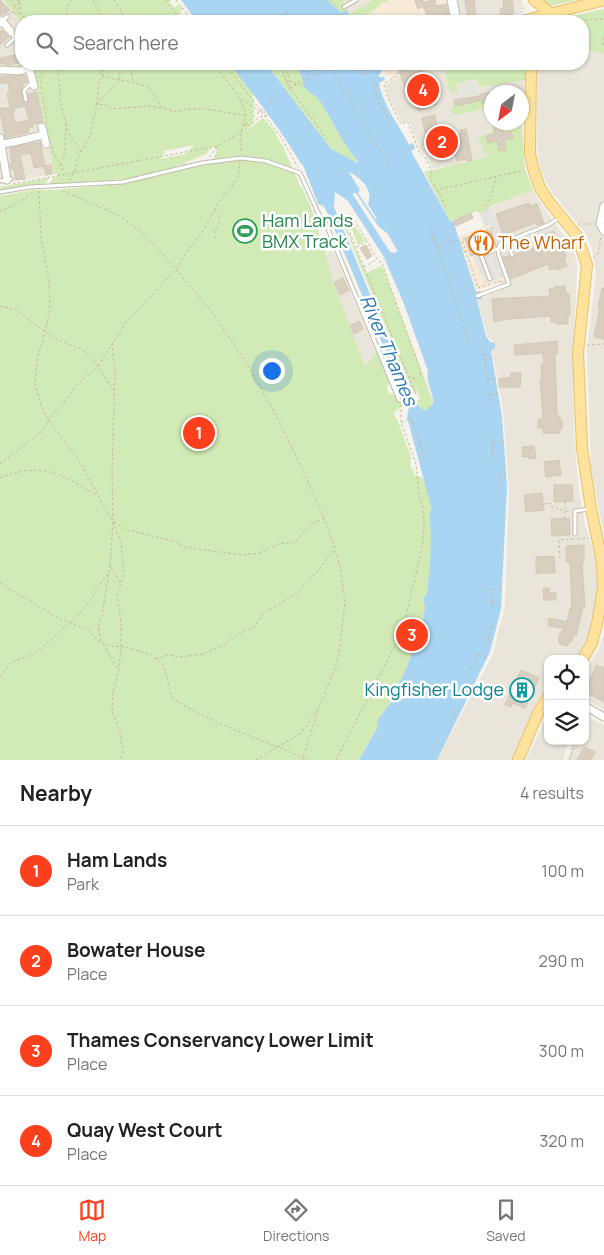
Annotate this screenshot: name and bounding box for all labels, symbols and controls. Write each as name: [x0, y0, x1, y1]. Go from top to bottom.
search box: [15, 15, 589, 70]
icon: search: [33, 29, 61, 57]
text: Search here: [73, 30, 179, 56]
pin: 4: [407, 71, 439, 109]
north arrow: [484, 85, 529, 130]
pin: 2: [426, 123, 458, 161]
place label: Ham Lands BMX Track: [262, 208, 353, 253]
sports icon: Ham Lands BMX Track: [232, 218, 258, 244]
restaurant icon: The Wharf: [468, 230, 494, 256]
place label: The Wharf: [498, 230, 585, 254]
water label: River Thames: [354, 291, 425, 411]
your location: [259, 358, 285, 384]
pin: 1: [183, 414, 215, 452]
pin: 3: [396, 616, 428, 654]
map controls: [544, 655, 589, 745]
button: locate: [544, 655, 589, 700]
place label: Kingfisher Lodge: [364, 677, 504, 701]
building icon: Kingfisher Lodge: [509, 677, 535, 703]
button: layers: [544, 700, 589, 745]
text: Nearby: [20, 779, 92, 807]
text: 4 results: [520, 782, 584, 804]
text: Ham Lands: [67, 847, 167, 873]
text: 1: [32, 860, 40, 882]
text: 100 m: [541, 860, 584, 882]
text: Park: [67, 873, 99, 895]
text: Bowater House: [67, 937, 206, 963]
text: 2: [31, 950, 41, 972]
text: 290 m: [538, 950, 584, 972]
text: Place: [67, 963, 107, 985]
text: Thames Conservancy Lower Limit: [67, 1027, 374, 1053]
text: 3: [31, 1040, 41, 1062]
text: 300 m: [539, 1040, 584, 1062]
text: Place: [67, 1053, 107, 1075]
text: Quay West Court: [67, 1117, 223, 1143]
text: 4: [31, 1130, 41, 1152]
text: 320 m: [540, 1130, 584, 1152]
text: Place: [67, 1143, 107, 1165]
tab: Map: [78, 1196, 106, 1245]
tab: Directions: [263, 1196, 329, 1245]
tab: Saved: [486, 1196, 526, 1245]

